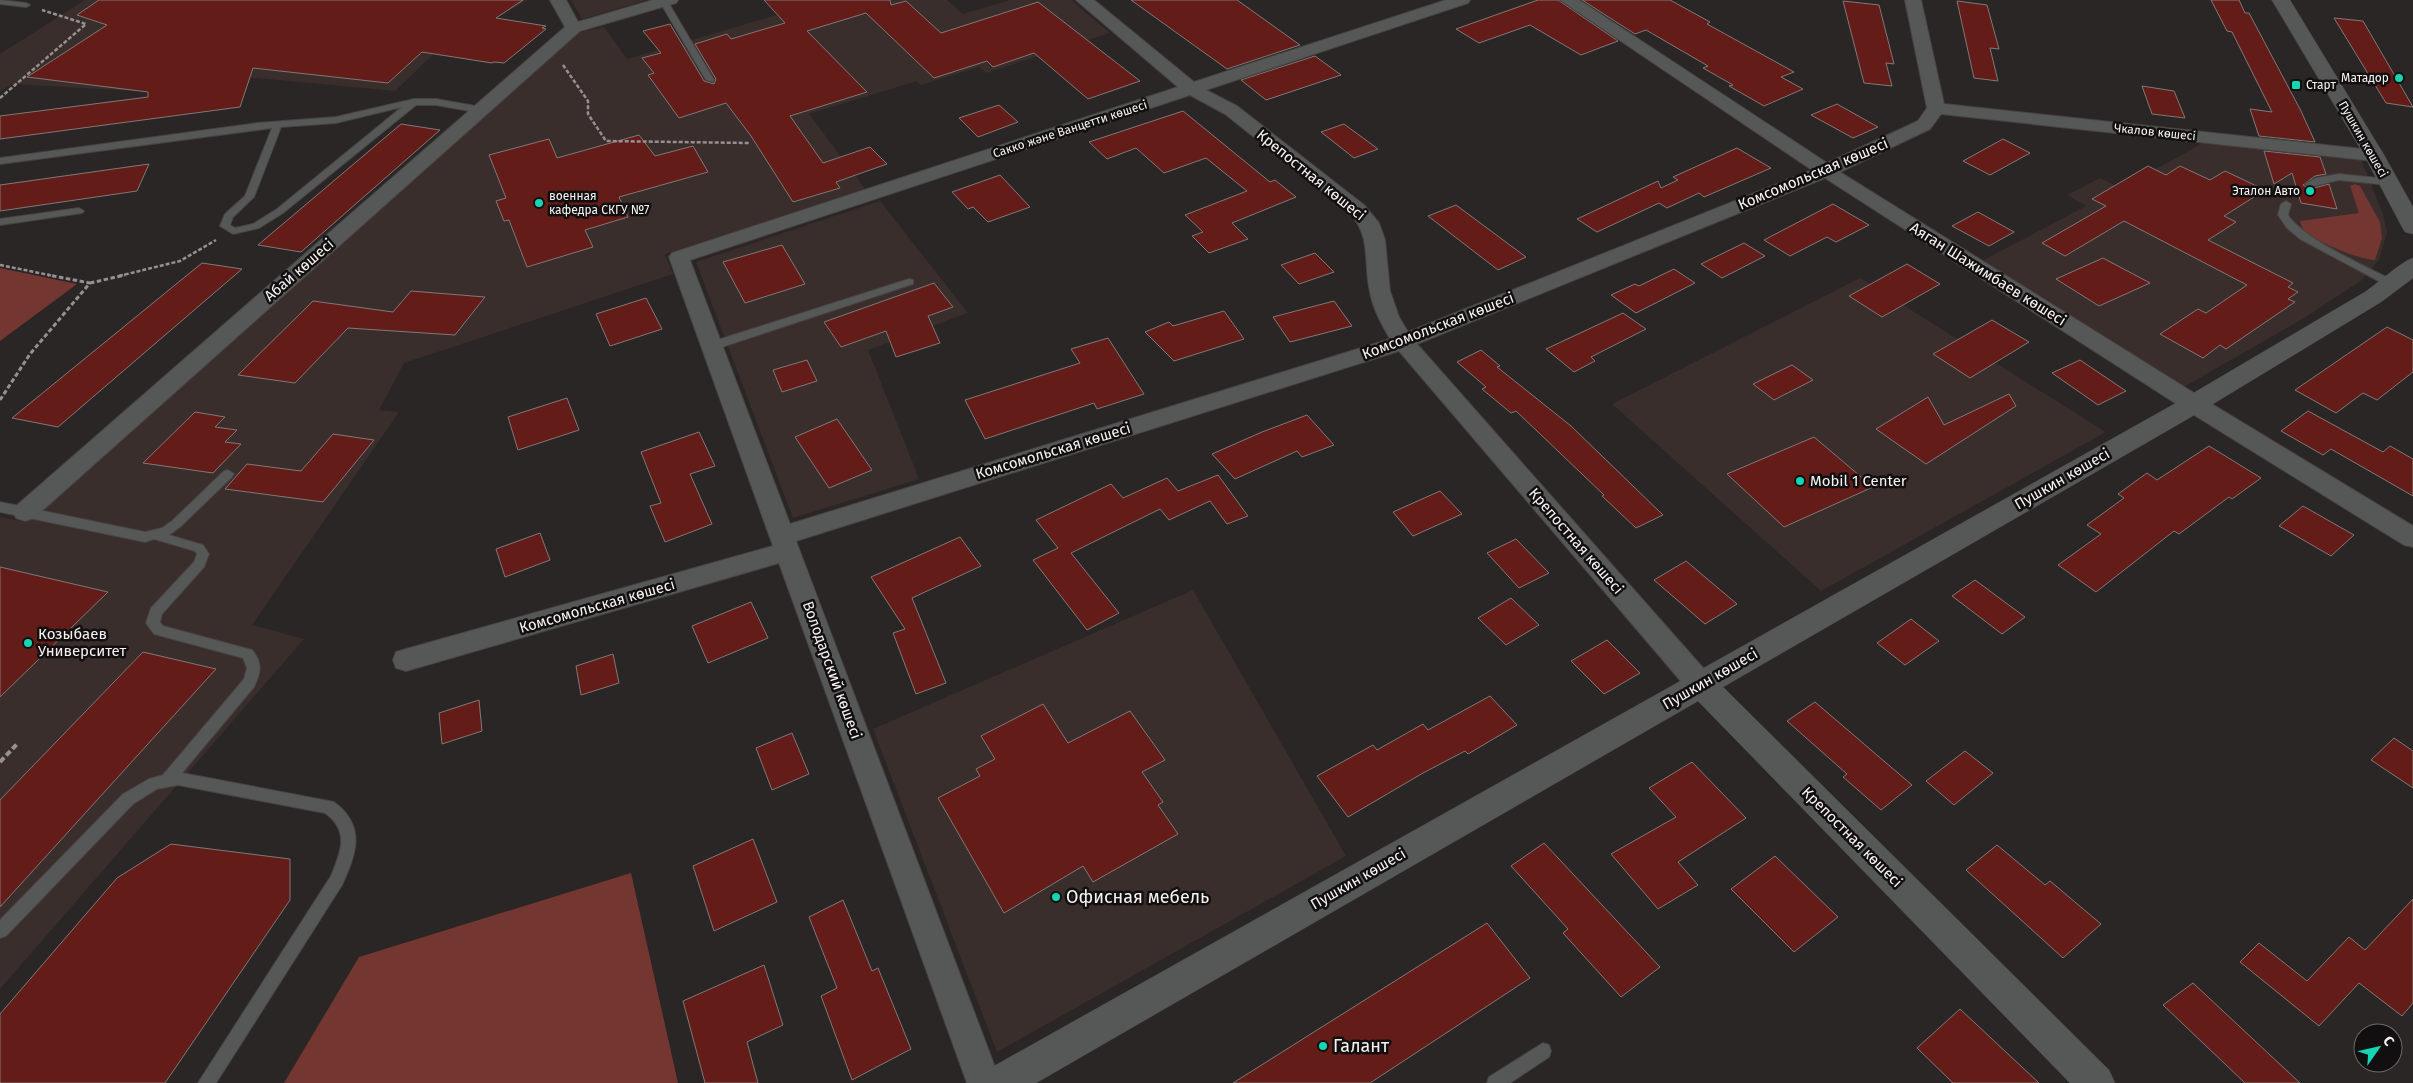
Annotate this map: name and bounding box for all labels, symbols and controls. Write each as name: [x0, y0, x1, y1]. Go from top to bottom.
place label: Матадор: [2341, 71, 2389, 85]
marker: Матадор: [2393, 72, 2405, 84]
place label: Старт: [2306, 78, 2336, 92]
marker: Старт: [2290, 79, 2302, 91]
street label: Сакко және Ванцетти көшесі: [991, 97, 1149, 161]
street label: Пушкин көшесі: [2336, 98, 2390, 180]
street label: Чкалов көшесі: [2113, 121, 2197, 143]
street label: Крепостная көшесі: [1253, 126, 1369, 224]
street label: Комсомольская көшесі: [1735, 134, 1891, 214]
place label: Эталон Авто: [2232, 184, 2300, 198]
marker: Эталон Авто: [2304, 185, 2316, 197]
place label: военная кафедра СКГУ №7: [549, 189, 649, 217]
marker: военная кафедра СКГУ №7: [533, 197, 545, 209]
street label: Аяган Шажимбаев көшесі: [1907, 218, 2069, 330]
street label: Абай көшесі: [261, 235, 337, 305]
street label: Комсомольская көшесі: [1360, 289, 1516, 363]
street label: Комсомольская көшесі: [973, 419, 1133, 483]
street label: Пушкин көшесі: [2011, 444, 2113, 514]
place label: Mobil 1 Center: [1810, 472, 1907, 490]
marker: Mobil 1 Center: [1794, 475, 1806, 487]
street label: Крепостная көшесі: [1525, 484, 1627, 598]
street label: Комсомольская көшесі: [517, 575, 677, 637]
street label: Володарский көшесі: [799, 599, 865, 741]
place label: Козыбаев Университет: [38, 625, 126, 660]
marker: Козыбаев Университет: [22, 637, 34, 649]
street label: Пушкин көшесі: [1659, 644, 1761, 714]
street label: Крепостная көшесі: [1798, 783, 1906, 891]
street label: Пушкин көшесі: [1307, 844, 1409, 914]
place label: Офисная мебель: [1066, 886, 1209, 908]
marker: Офисная мебель: [1050, 891, 1062, 903]
north arrow: [2353, 1023, 2403, 1073]
text: С: [2379, 1033, 2398, 1049]
place label: Галант: [1333, 1035, 1390, 1057]
marker: Галант: [1317, 1040, 1329, 1052]

